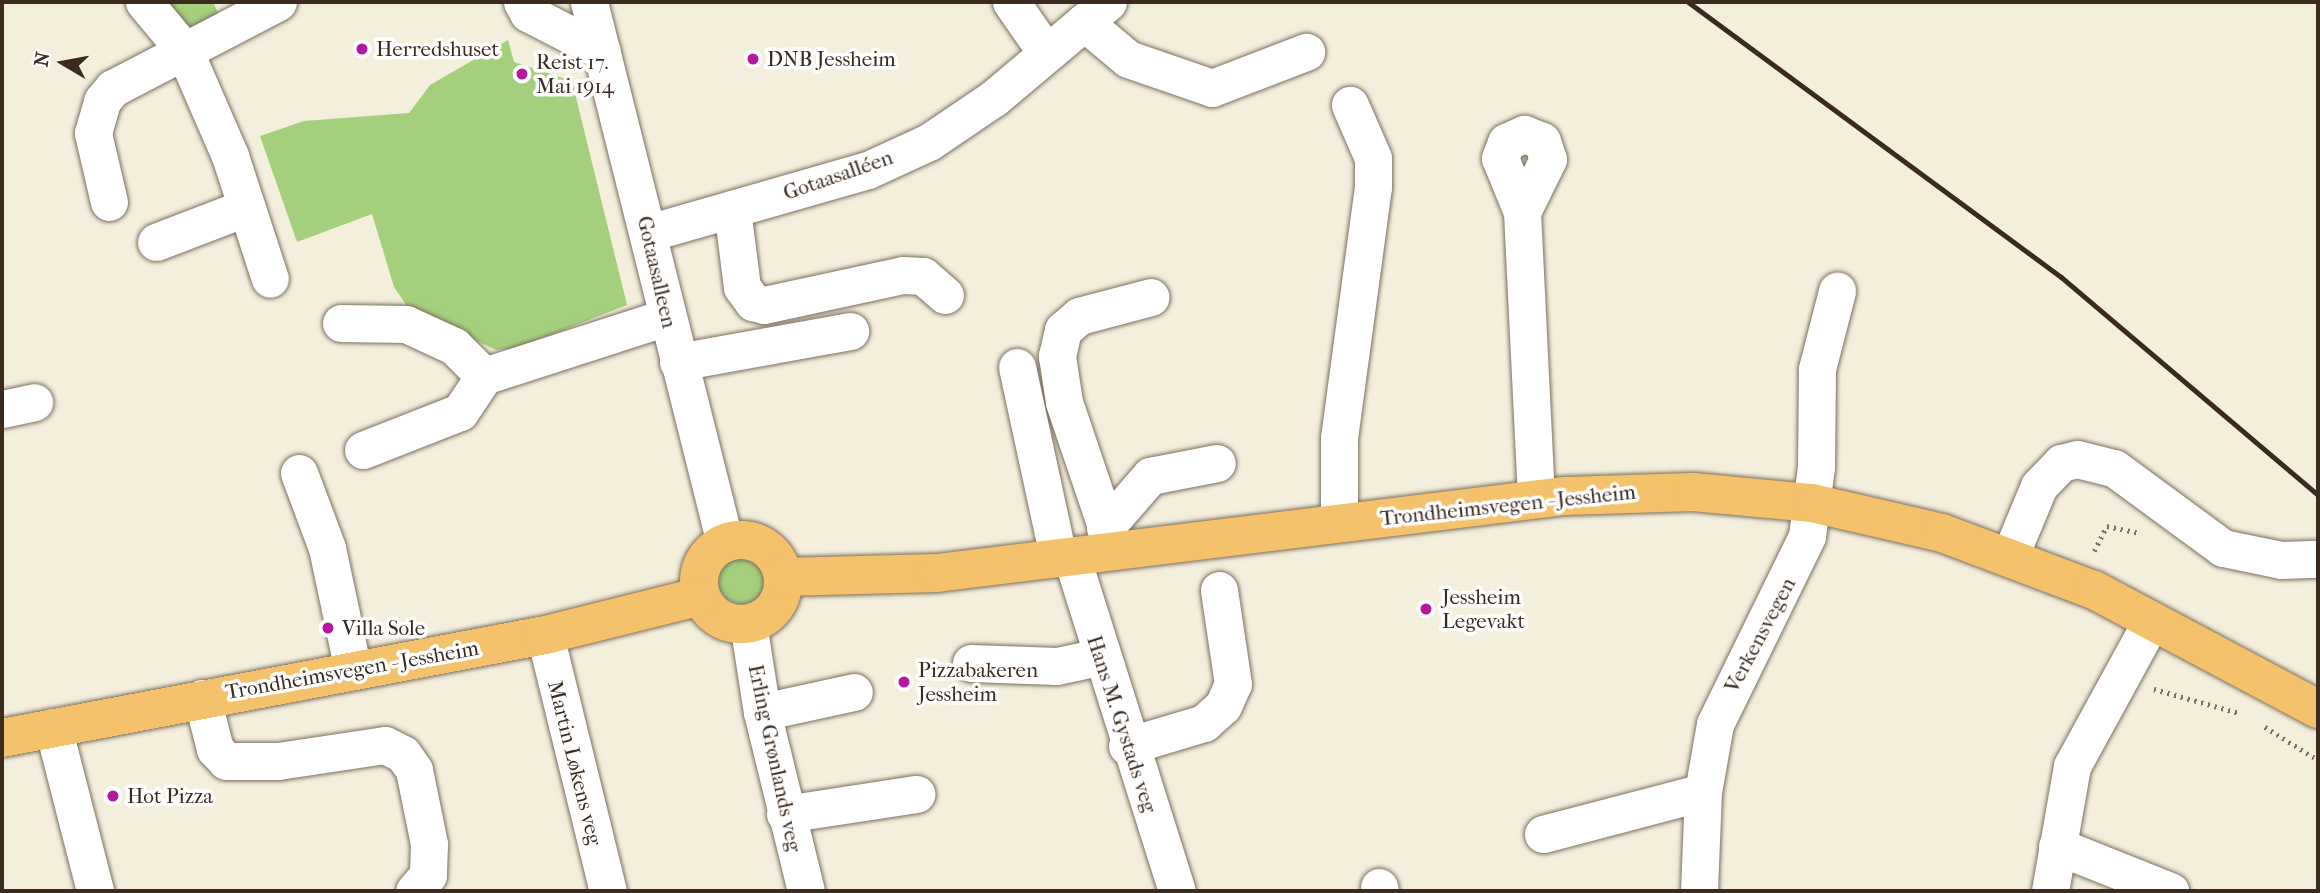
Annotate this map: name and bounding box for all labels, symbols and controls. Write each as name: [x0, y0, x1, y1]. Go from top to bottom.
north arrow: [28, 28, 98, 98]
place label: Herredshuset: [376, 36, 499, 62]
marker: Herredshuset: [354, 41, 370, 57]
place label: DNB Jessheim: [767, 46, 896, 72]
place label: Reist 17. Mai 1914: [536, 49, 614, 99]
text: N: [30, 50, 54, 68]
marker: DNB Jessheim: [745, 51, 761, 67]
marker: Reist 17. Mai 1914: [514, 66, 530, 82]
street label: Gotaasalléen: [780, 144, 896, 206]
street label: Gotaasalleen: [632, 214, 682, 330]
street label: Trondheimsvegen - Jessheim: [1379, 479, 1637, 531]
street label: Verkensvegen: [1719, 573, 1801, 697]
place label: Jessheim Legevakt: [1442, 584, 1525, 634]
marker: Jessheim Legevakt: [1416, 599, 1436, 619]
place label: Villa Sole: [342, 615, 425, 641]
marker: Villa Sole: [320, 620, 336, 636]
street label: Hans M. Gystads veg: [1081, 632, 1163, 816]
street label: Trondheimsvegen - Jessheim: [223, 635, 481, 705]
place label: Pizzabakeren Jessheim: [918, 657, 1038, 707]
street label: Erling Grønlands veg: [743, 662, 807, 854]
marker: Pizzabakeren Jessheim: [896, 674, 912, 690]
street label: Martin Løkens veg: [542, 678, 608, 848]
place label: Hot Pizza: [127, 783, 213, 809]
marker: Hot Pizza: [105, 788, 121, 804]

